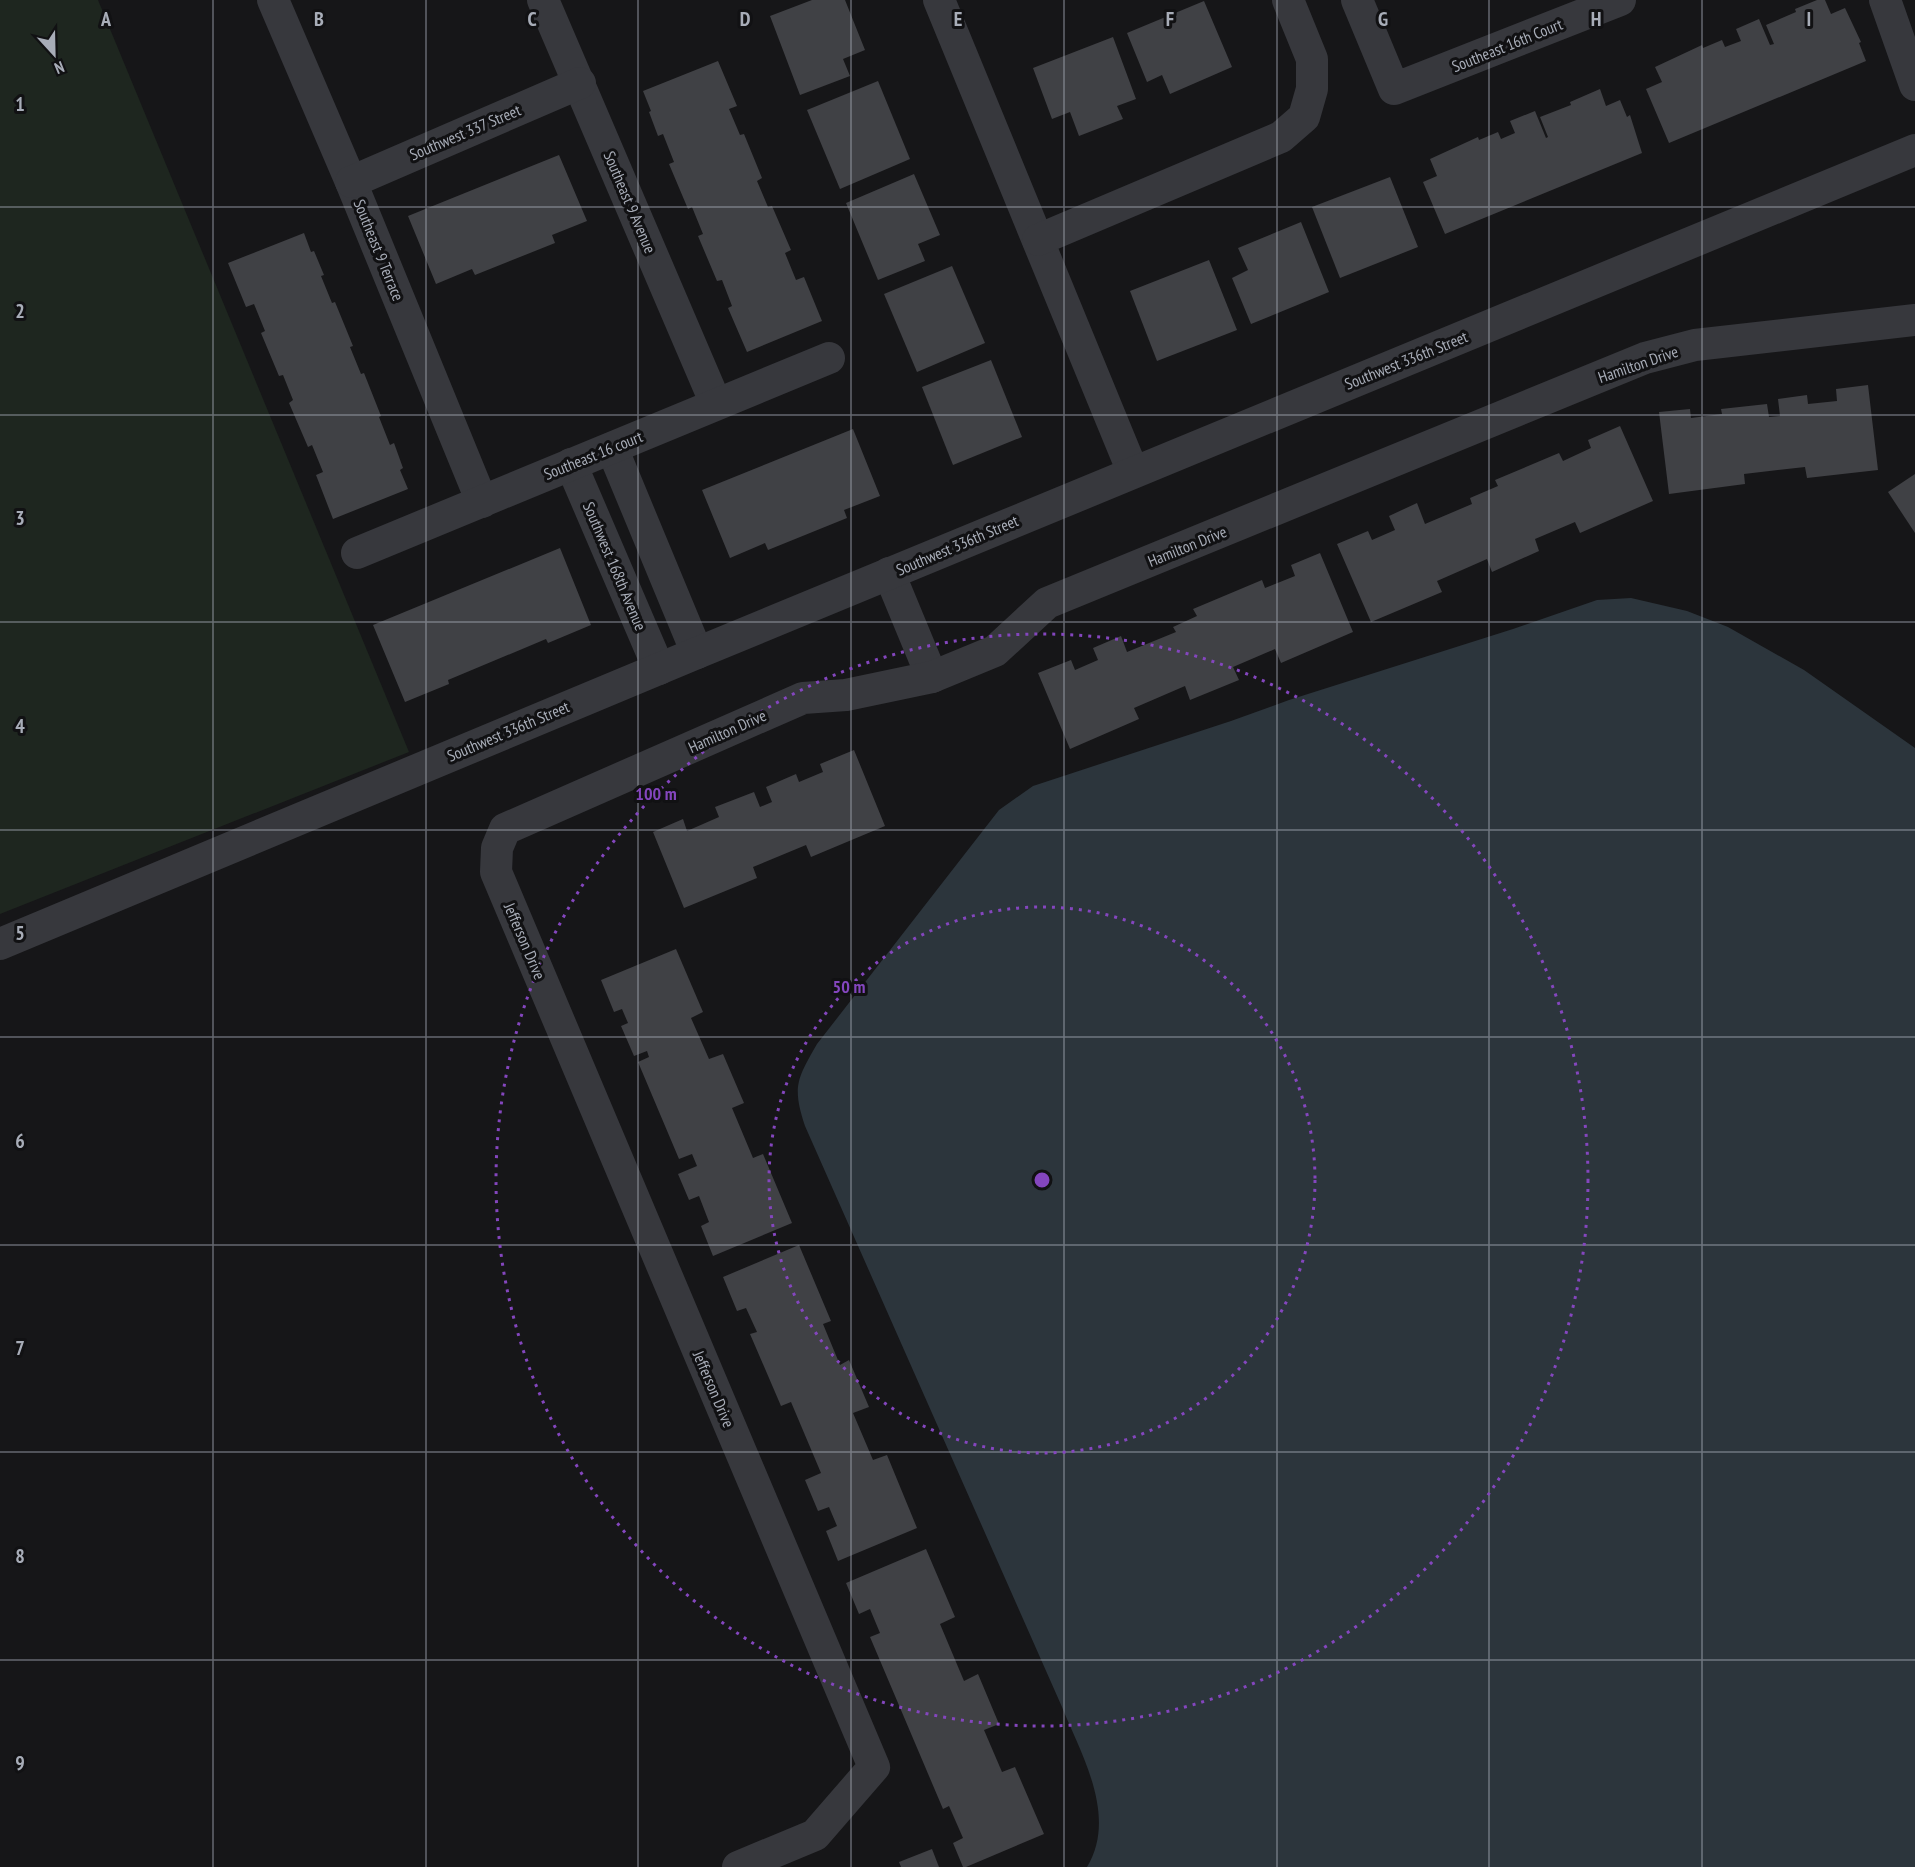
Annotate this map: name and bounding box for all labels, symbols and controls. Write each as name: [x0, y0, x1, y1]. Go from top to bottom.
text: A: [100, 6, 112, 32]
text: B: [314, 6, 324, 32]
text: C: [527, 6, 537, 32]
text: D: [740, 6, 751, 32]
text: E: [954, 6, 962, 32]
text: F: [1166, 6, 1174, 32]
text: G: [1378, 6, 1388, 32]
text: H: [1591, 6, 1601, 32]
text: I: [1807, 6, 1811, 32]
street label: Southeast 16th Court: [1449, 13, 1566, 76]
north arrow: [24, 24, 84, 84]
text: N: [52, 57, 67, 79]
text: 1: [15, 91, 25, 117]
street label: Southwest 337 Street: [406, 99, 524, 164]
street label: Southeast 9 Avenue: [600, 148, 660, 256]
street label: Southeast 9 Terrace: [350, 196, 408, 304]
text: 2: [15, 298, 25, 324]
street label: Southwest 336th Street: [1342, 326, 1471, 394]
street label: Hamilton Drive: [1595, 341, 1681, 387]
street label: Southeast 16 court: [541, 426, 646, 484]
street label: Southwest 168th Avenue: [579, 499, 651, 633]
text: 3: [15, 505, 25, 531]
street label: Southwest 336th Street: [893, 510, 1022, 580]
street label: Hamilton Drive: [1145, 521, 1229, 571]
street label: Southwest 336th Street: [444, 696, 573, 766]
street label: Hamilton Drive: [685, 705, 769, 757]
text: 4: [15, 713, 25, 739]
text: 100 m: [635, 782, 677, 805]
street label: Jefferson Drive: [500, 899, 550, 982]
text: 5: [15, 920, 25, 946]
text: 50 m: [833, 975, 865, 998]
text: 6: [15, 1128, 25, 1154]
centre of rings: [1032, 1170, 1052, 1190]
text: 7: [15, 1335, 25, 1361]
street label: Jefferson Drive: [689, 1347, 739, 1430]
text: 8: [15, 1543, 25, 1569]
text: 9: [15, 1750, 25, 1776]

